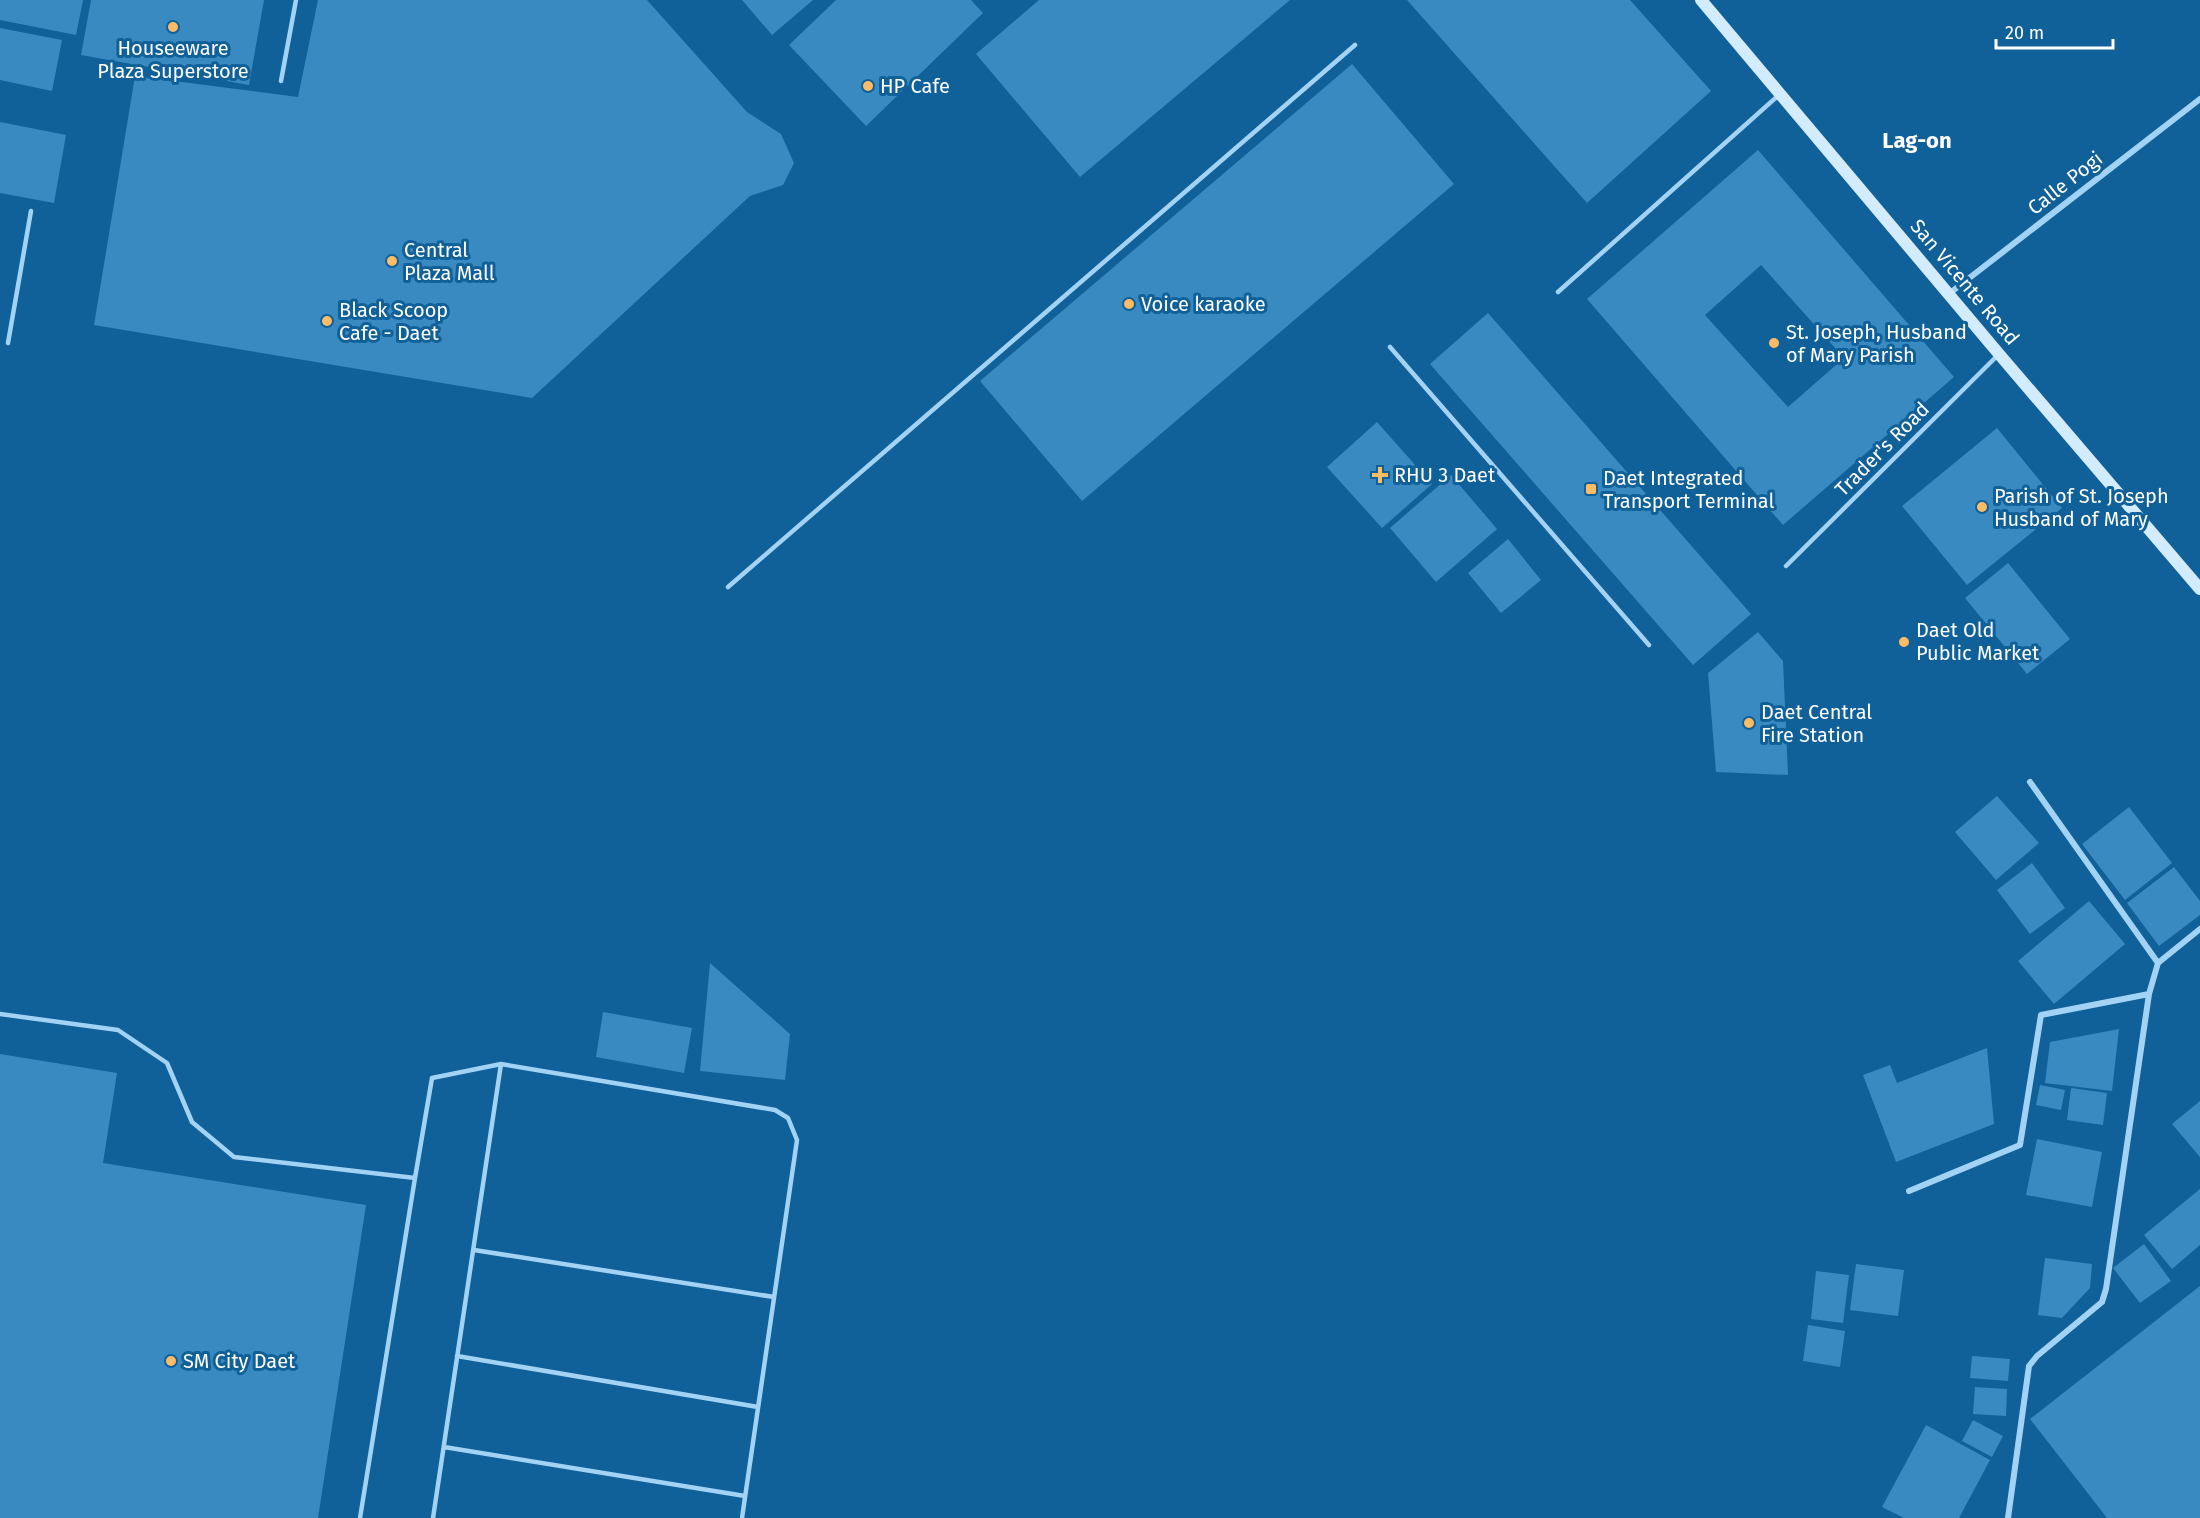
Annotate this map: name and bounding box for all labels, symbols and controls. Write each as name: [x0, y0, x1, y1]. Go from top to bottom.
scale bar: [1996, 12, 2113, 50]
marker: Houseeware Plaza Superstore: [166, 20, 180, 34]
text: 20 m: [2005, 22, 2044, 44]
place label: Houseeware Plaza Superstore: [97, 36, 249, 83]
place label: HP Cafe: [880, 74, 950, 98]
marker: HP Cafe: [861, 79, 875, 93]
district label: Lag-on: [1882, 127, 1952, 154]
street label: Calle Pogi: [2023, 146, 2107, 220]
street label: San Vicente Road: [1905, 214, 2025, 350]
place label: Central Plaza Mall: [404, 238, 495, 285]
marker: Central Plaza Mall: [385, 254, 399, 268]
place label: Voice karaoke: [1141, 292, 1266, 316]
marker: Voice karaoke: [1122, 297, 1136, 311]
place label: Black Scoop Cafe - Daet: [339, 298, 448, 345]
marker: Black Scoop Cafe - Daet: [320, 314, 334, 328]
place label: St. Joseph, Husband of Mary Parish: [1786, 320, 1967, 367]
marker: St. Joseph, Husband of Mary Parish: [1767, 336, 1781, 350]
street label: Trader's Road: [1830, 397, 1934, 501]
place label: RHU 3 Daet: [1394, 463, 1496, 487]
marker: RHU 3 Daet: [1371, 466, 1389, 484]
place label: Daet Integrated Transport Terminal: [1603, 466, 1775, 513]
marker: Daet Integrated Transport Terminal: [1584, 482, 1598, 496]
place label: Parish of St. Joseph Husband of Mary: [1994, 484, 2169, 531]
marker: Parish of St. Joseph Husband of Mary: [1975, 500, 1989, 514]
place label: Daet Old Public Market: [1916, 618, 2040, 665]
marker: Daet Old Public Market: [1897, 635, 1911, 649]
place label: Daet Central Fire Station: [1761, 700, 1872, 747]
marker: Daet Central Fire Station: [1742, 716, 1756, 730]
place label: SM City Daet: [183, 1349, 296, 1373]
marker: SM City Daet: [164, 1354, 178, 1368]

